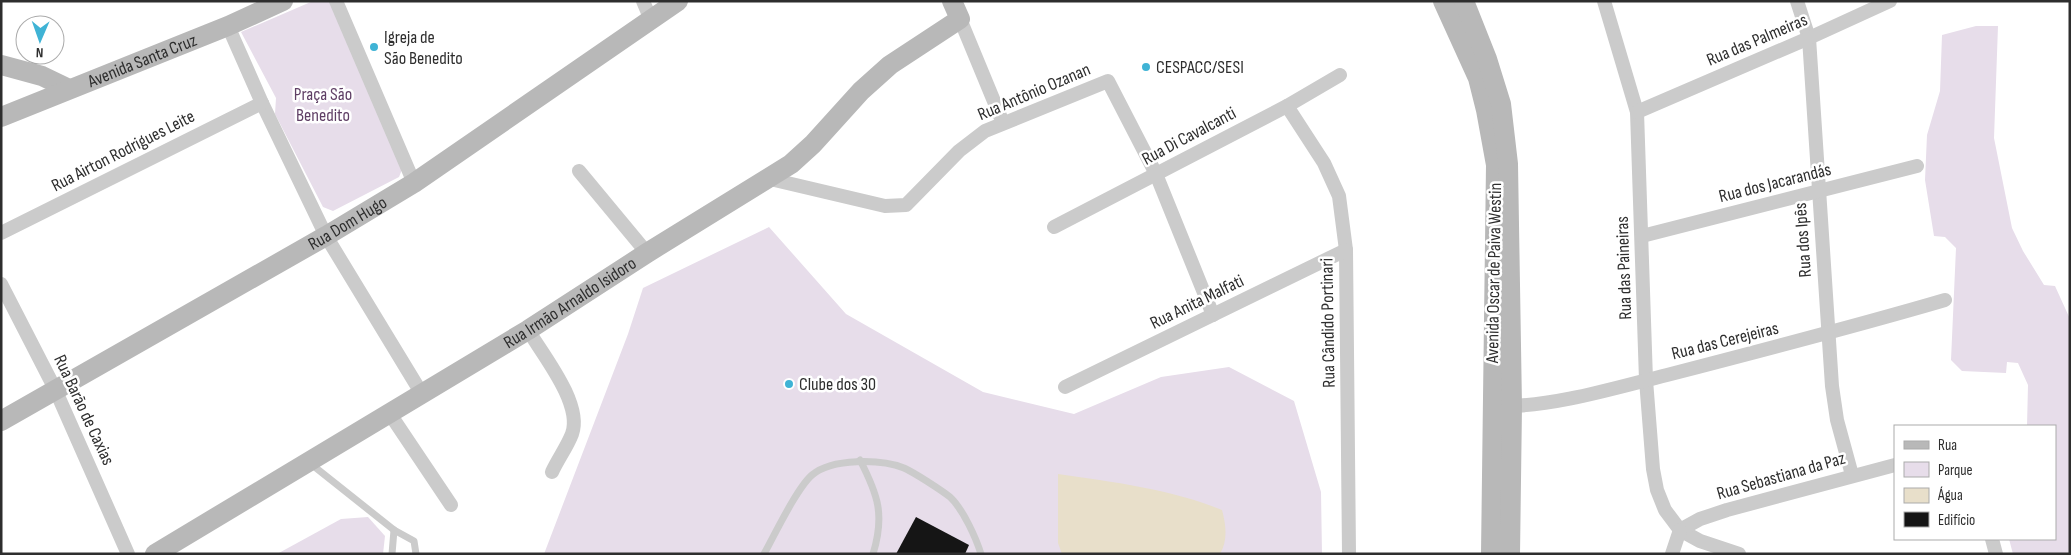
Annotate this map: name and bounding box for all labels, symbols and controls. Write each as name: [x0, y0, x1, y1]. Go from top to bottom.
street label: Rua das Palmeiras: [1703, 9, 1811, 71]
north arrow: [15, 15, 65, 65]
place label: Igreja de São Benedito: [384, 27, 463, 69]
street label: Avenida Santa Cruz: [84, 29, 200, 92]
marker: Igreja de São Benedito: [368, 41, 380, 53]
text: N: [36, 44, 44, 61]
place label: CESPACC/SESI: [1156, 57, 1244, 78]
street label: Rua Antônio Ozanan: [975, 59, 1093, 125]
marker: CESPACC/SESI: [1140, 61, 1152, 73]
park label: Praça São Benedito: [294, 84, 352, 126]
street label: Rua Di Cavalcanti: [1138, 102, 1240, 170]
street label: Rua Airton Rodrigues Leite: [48, 106, 198, 196]
street label: Rua dos Jacarandás: [1717, 159, 1833, 207]
street label: Avenida Oscar de Paiva Westin: [1482, 183, 1506, 364]
street label: Rua Dom Hugo: [304, 191, 390, 254]
street label: Rua dos Ipês: [1790, 202, 1816, 278]
street label: Rua das Paineiras: [1612, 216, 1636, 320]
street label: Rua Irmão Arnaldo Isidoro: [500, 252, 640, 353]
street label: Rua Cândido Portinari: [1316, 258, 1340, 388]
street label: Rua Anita Malfati: [1147, 270, 1247, 334]
street label: Rua das Cerejeiras: [1669, 318, 1781, 364]
street label: Rua Barão de Caxias: [49, 352, 119, 468]
place label: Clube dos 30: [799, 374, 876, 395]
marker: Clube dos 30: [783, 378, 795, 390]
legend: [1894, 425, 2056, 540]
text: Rua: [1938, 436, 1957, 455]
street label: Rua Sebastiana da Paz: [1714, 447, 1848, 504]
text: Parque: [1938, 461, 1973, 480]
text: Água: [1937, 486, 1963, 505]
text: Edifício: [1938, 511, 1975, 530]

